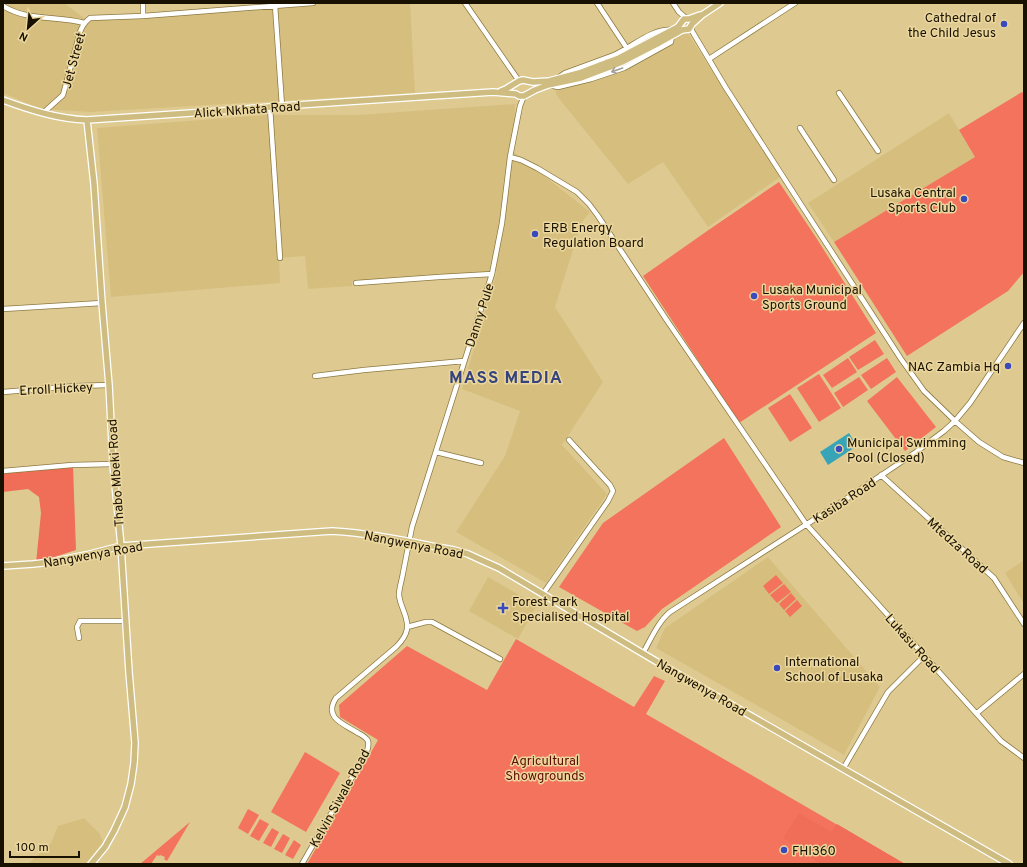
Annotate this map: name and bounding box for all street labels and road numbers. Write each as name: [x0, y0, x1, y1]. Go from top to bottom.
street label: Jet Street: [60, 30, 90, 90]
street label: Alick Nkhata Road: [193, 99, 301, 123]
street label: Danny Pule: [463, 282, 499, 350]
street label: Erroll Hickey: [19, 380, 93, 400]
street label: Thabo Mbeki Road: [105, 418, 129, 527]
street label: Kasiba Road: [810, 475, 880, 528]
street label: Mtedza Road: [923, 515, 990, 578]
street label: Nangwenya Road: [363, 528, 465, 563]
street label: Nangwenya Road: [42, 539, 144, 573]
street label: Lukasu Road: [881, 611, 942, 677]
street label: Nangwenya Road: [653, 657, 749, 721]
street label: Kelvin Siwale Road: [307, 747, 374, 851]

